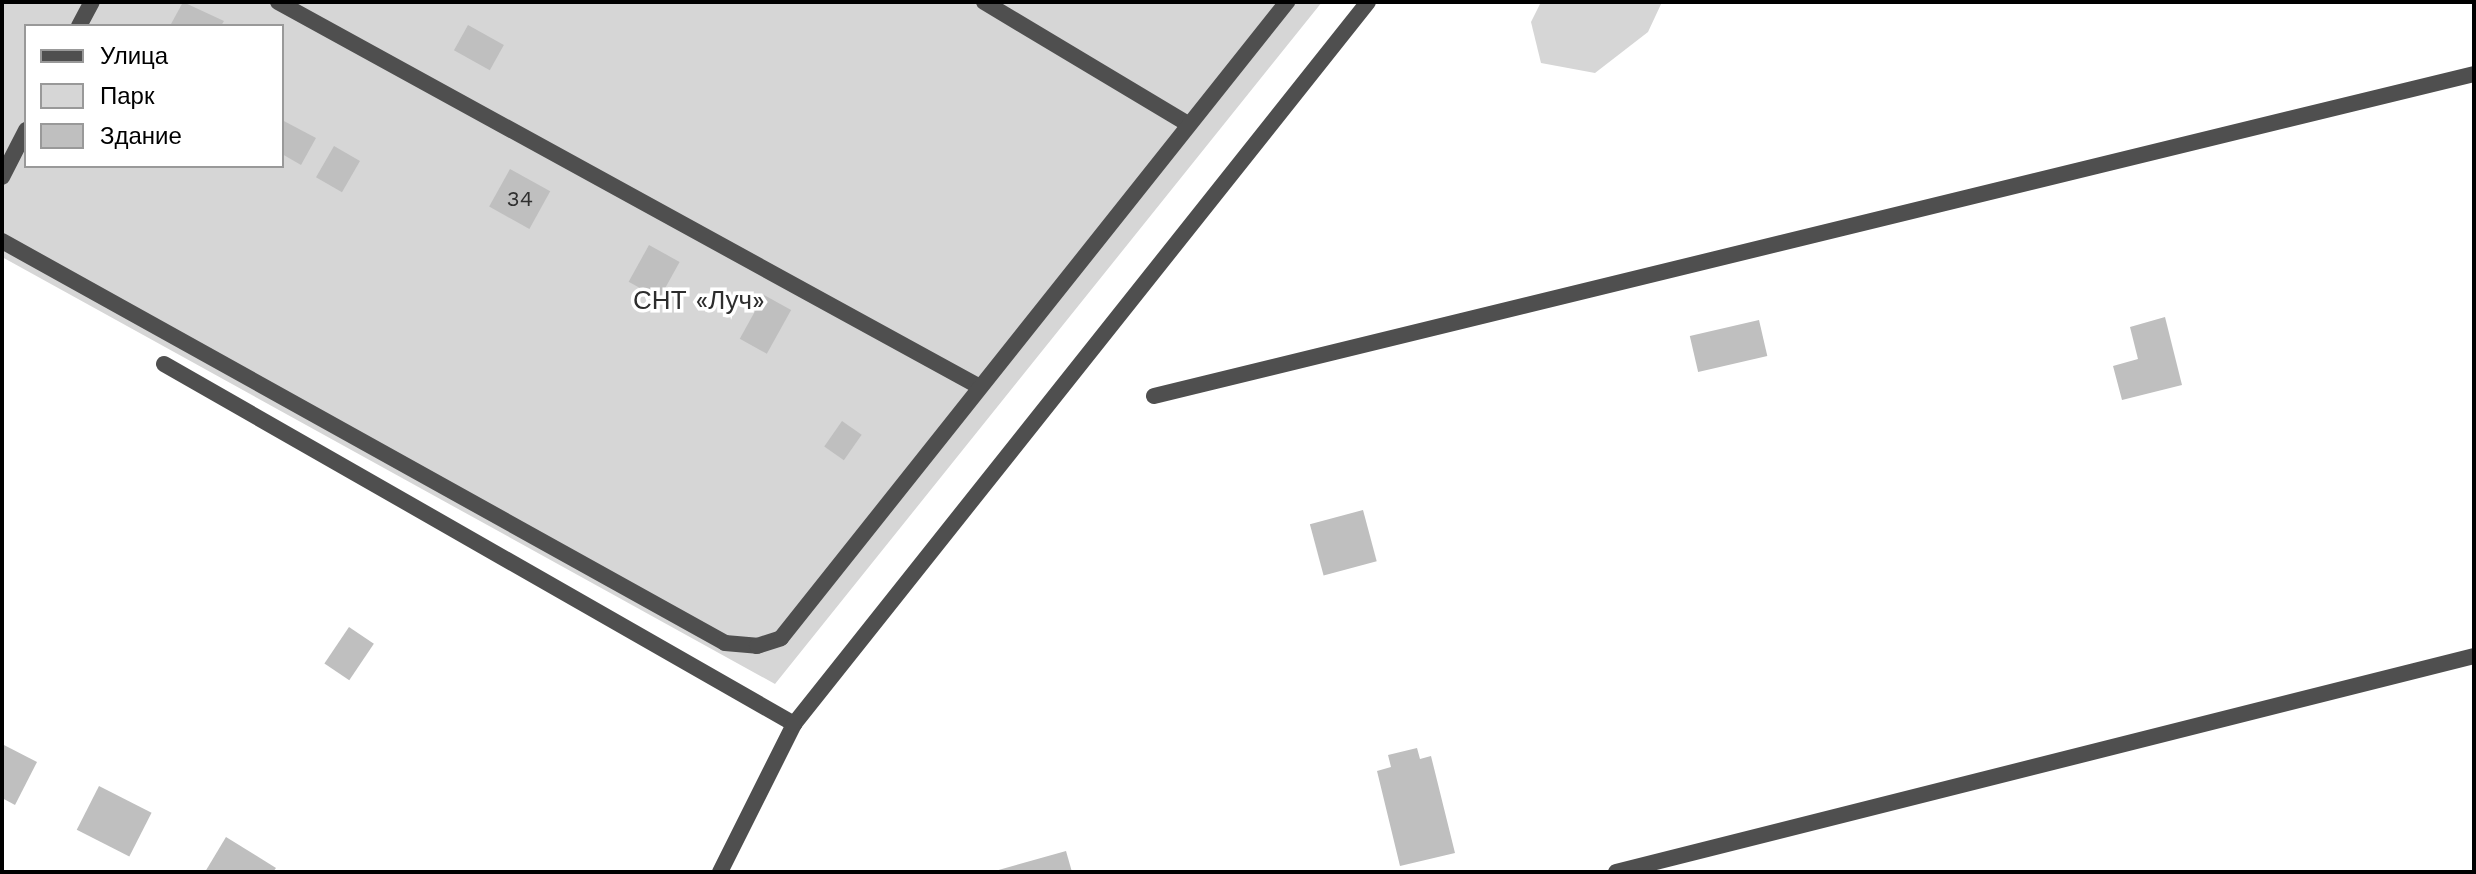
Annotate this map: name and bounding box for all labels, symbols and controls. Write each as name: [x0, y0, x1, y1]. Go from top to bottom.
legend: [24, 24, 284, 168]
text: Улица: [100, 42, 168, 70]
text: Парк: [100, 82, 154, 110]
text: Здание: [100, 122, 182, 150]
house number: 34: [507, 186, 533, 212]
park label: СНТ «Луч»: [633, 285, 765, 317]

